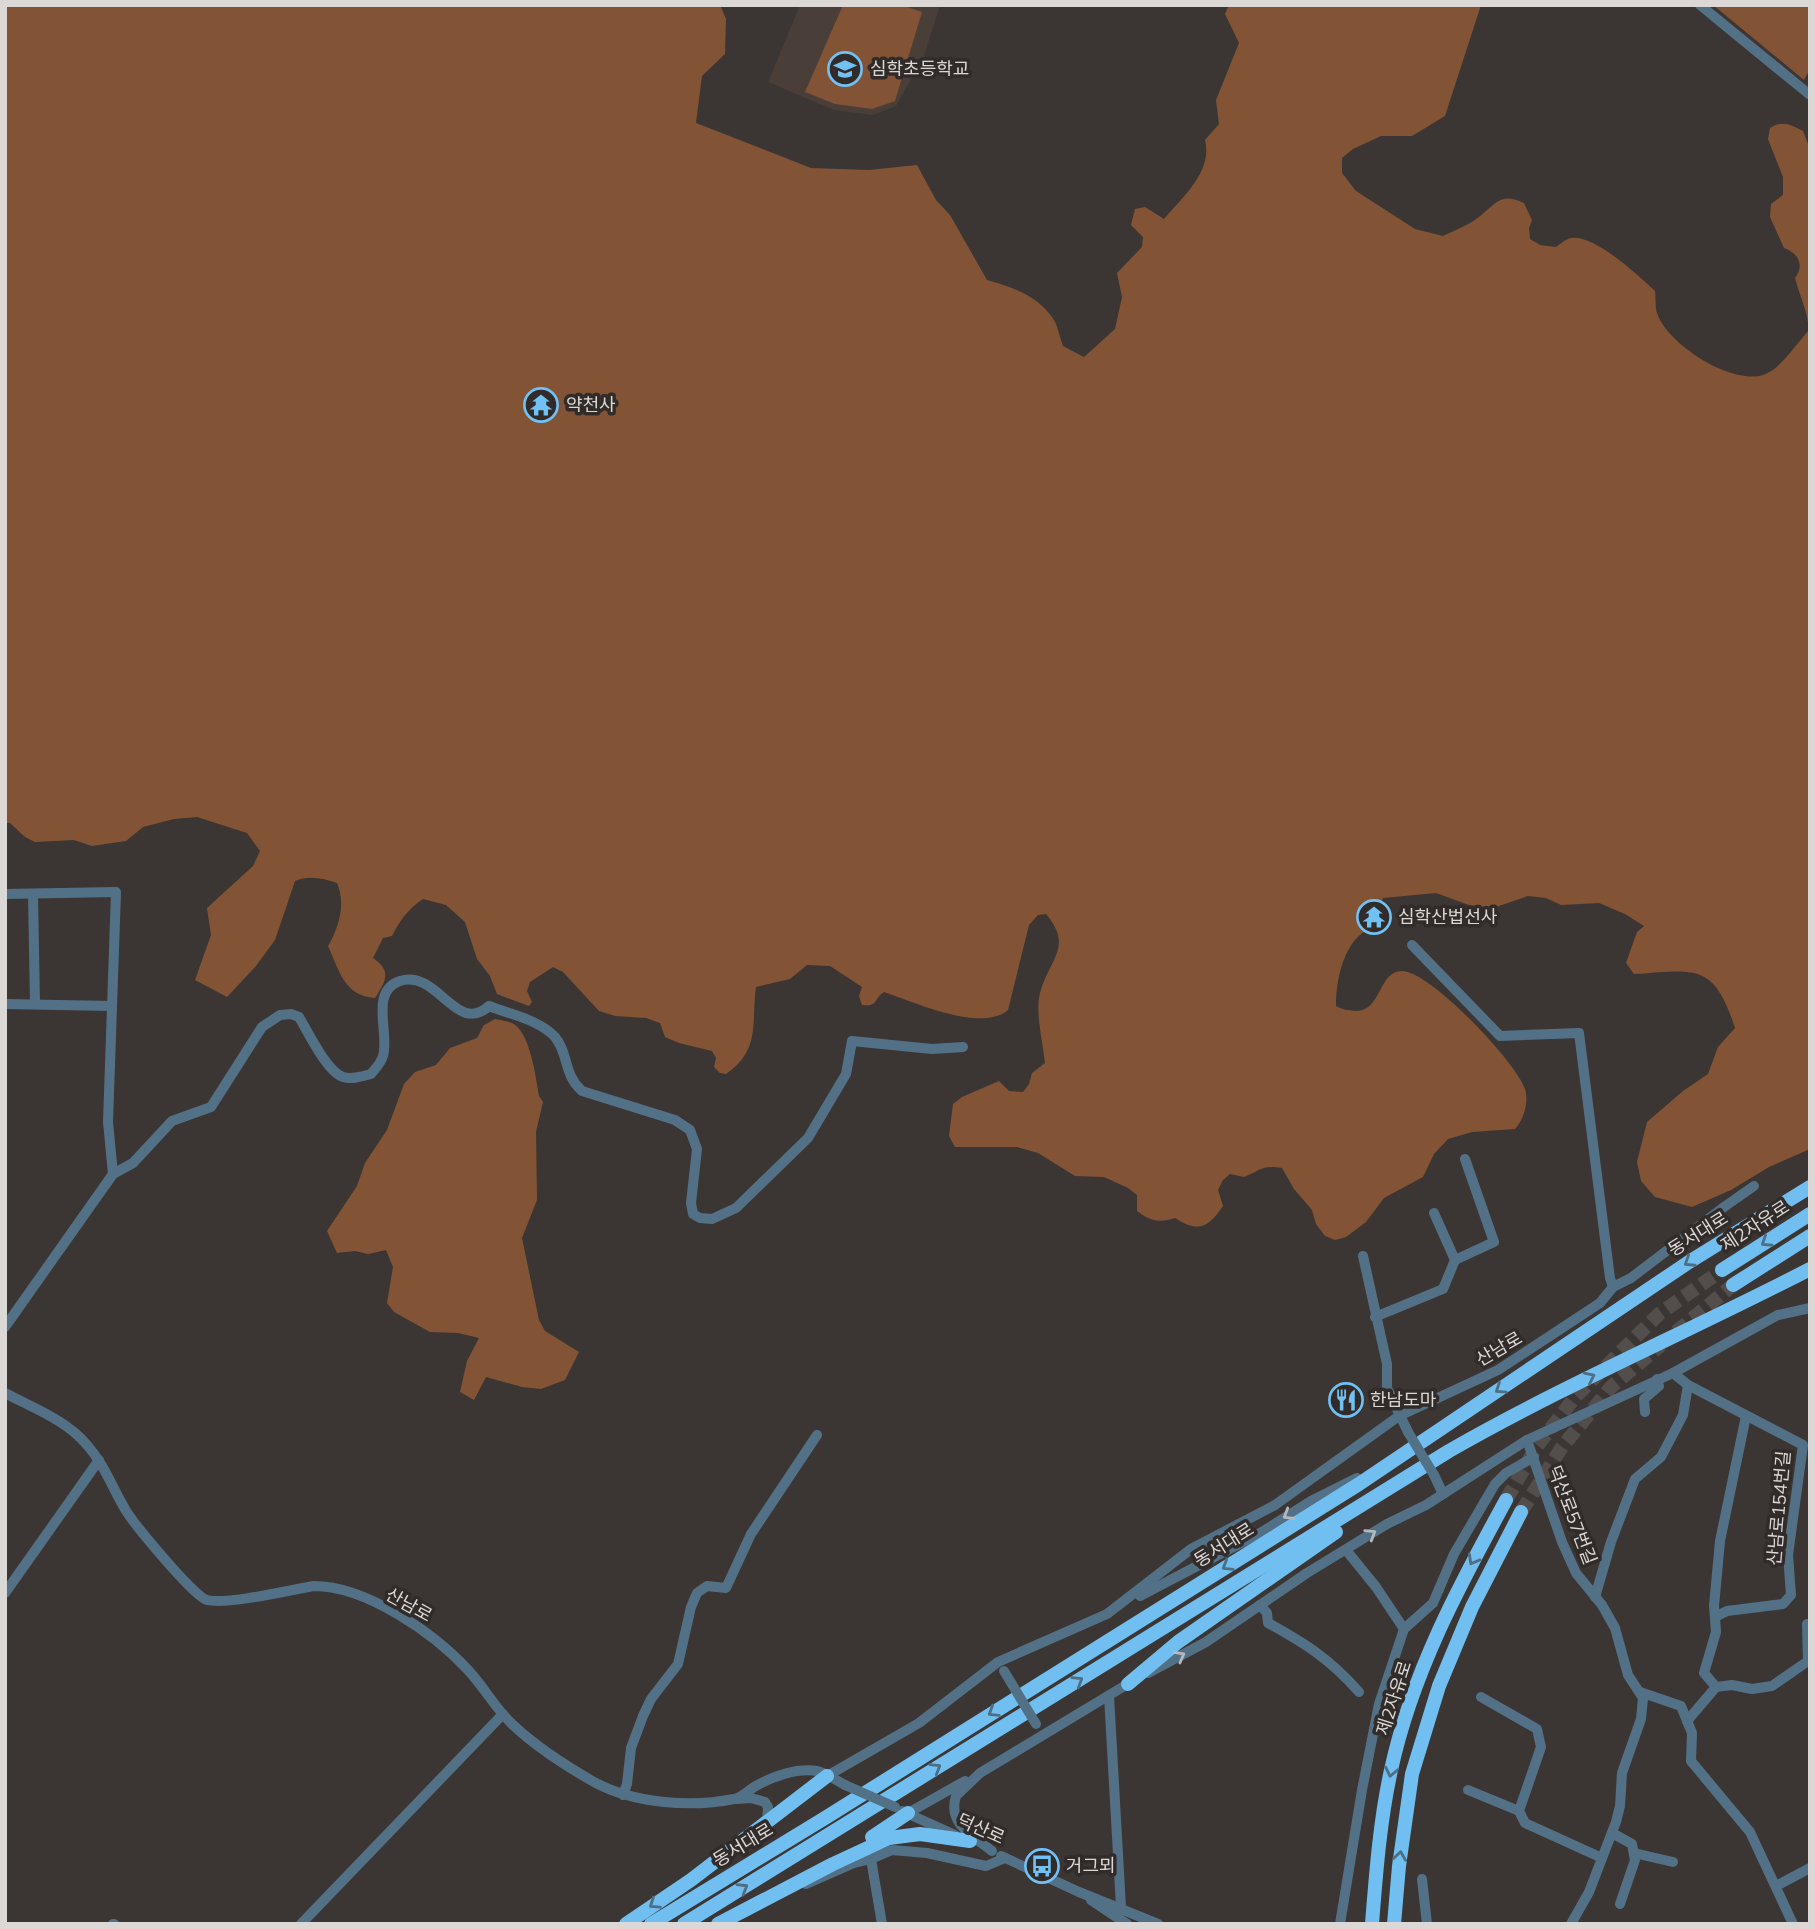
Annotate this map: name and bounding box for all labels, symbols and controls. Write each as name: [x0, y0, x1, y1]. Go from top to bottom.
school or university icon: 심학초등학교: [826, 50, 864, 88]
place label: 심학초등학교: [870, 57, 969, 80]
temple icon: 약천사: [522, 386, 560, 424]
place label: 약천사: [566, 393, 616, 416]
temple icon: 심학산법선사: [1355, 898, 1393, 936]
place label: 심학산법선사: [1398, 905, 1498, 928]
street label: 제2자유로: [1716, 1195, 1793, 1256]
street label: 동서대로: [1664, 1206, 1732, 1261]
one-way arrow: [1760, 1233, 1773, 1246]
one-way arrow: [1684, 1253, 1697, 1266]
street label: 산남로: [1471, 1326, 1526, 1371]
one-way arrow: [1583, 1372, 1595, 1386]
one-way arrow: [1495, 1380, 1508, 1393]
restaurant icon: 한남도마: [1327, 1381, 1365, 1419]
place label: 한남도마: [1370, 1388, 1437, 1411]
street label: 산남로154번길: [1762, 1450, 1795, 1566]
street label: 덕산로57번길: [1543, 1462, 1602, 1568]
one-way arrow: [1283, 1507, 1296, 1520]
street label: 동서대로: [1190, 1517, 1258, 1572]
one-way arrow: [1364, 1529, 1377, 1542]
one-way arrow: [1468, 1553, 1482, 1565]
one-way arrow: [1222, 1557, 1235, 1570]
street label: 산남로: [382, 1582, 437, 1627]
one-way arrow: [1172, 1651, 1185, 1664]
street label: 제2자유로: [1371, 1658, 1416, 1738]
one-way arrow: [1071, 1676, 1084, 1689]
one-way arrow: [987, 1703, 1000, 1716]
one-way arrow: [928, 1764, 941, 1777]
one-way arrow: [1385, 1766, 1400, 1778]
street label: 덕산로: [954, 1808, 1009, 1849]
street label: 동서대로: [708, 1818, 777, 1871]
bus stop icon: 거그뫼: [1023, 1847, 1061, 1885]
one-way arrow: [1393, 1850, 1408, 1862]
place label: 거그뫼: [1066, 1854, 1116, 1877]
one-way arrow: [735, 1884, 748, 1897]
one-way arrow: [649, 1896, 662, 1909]

